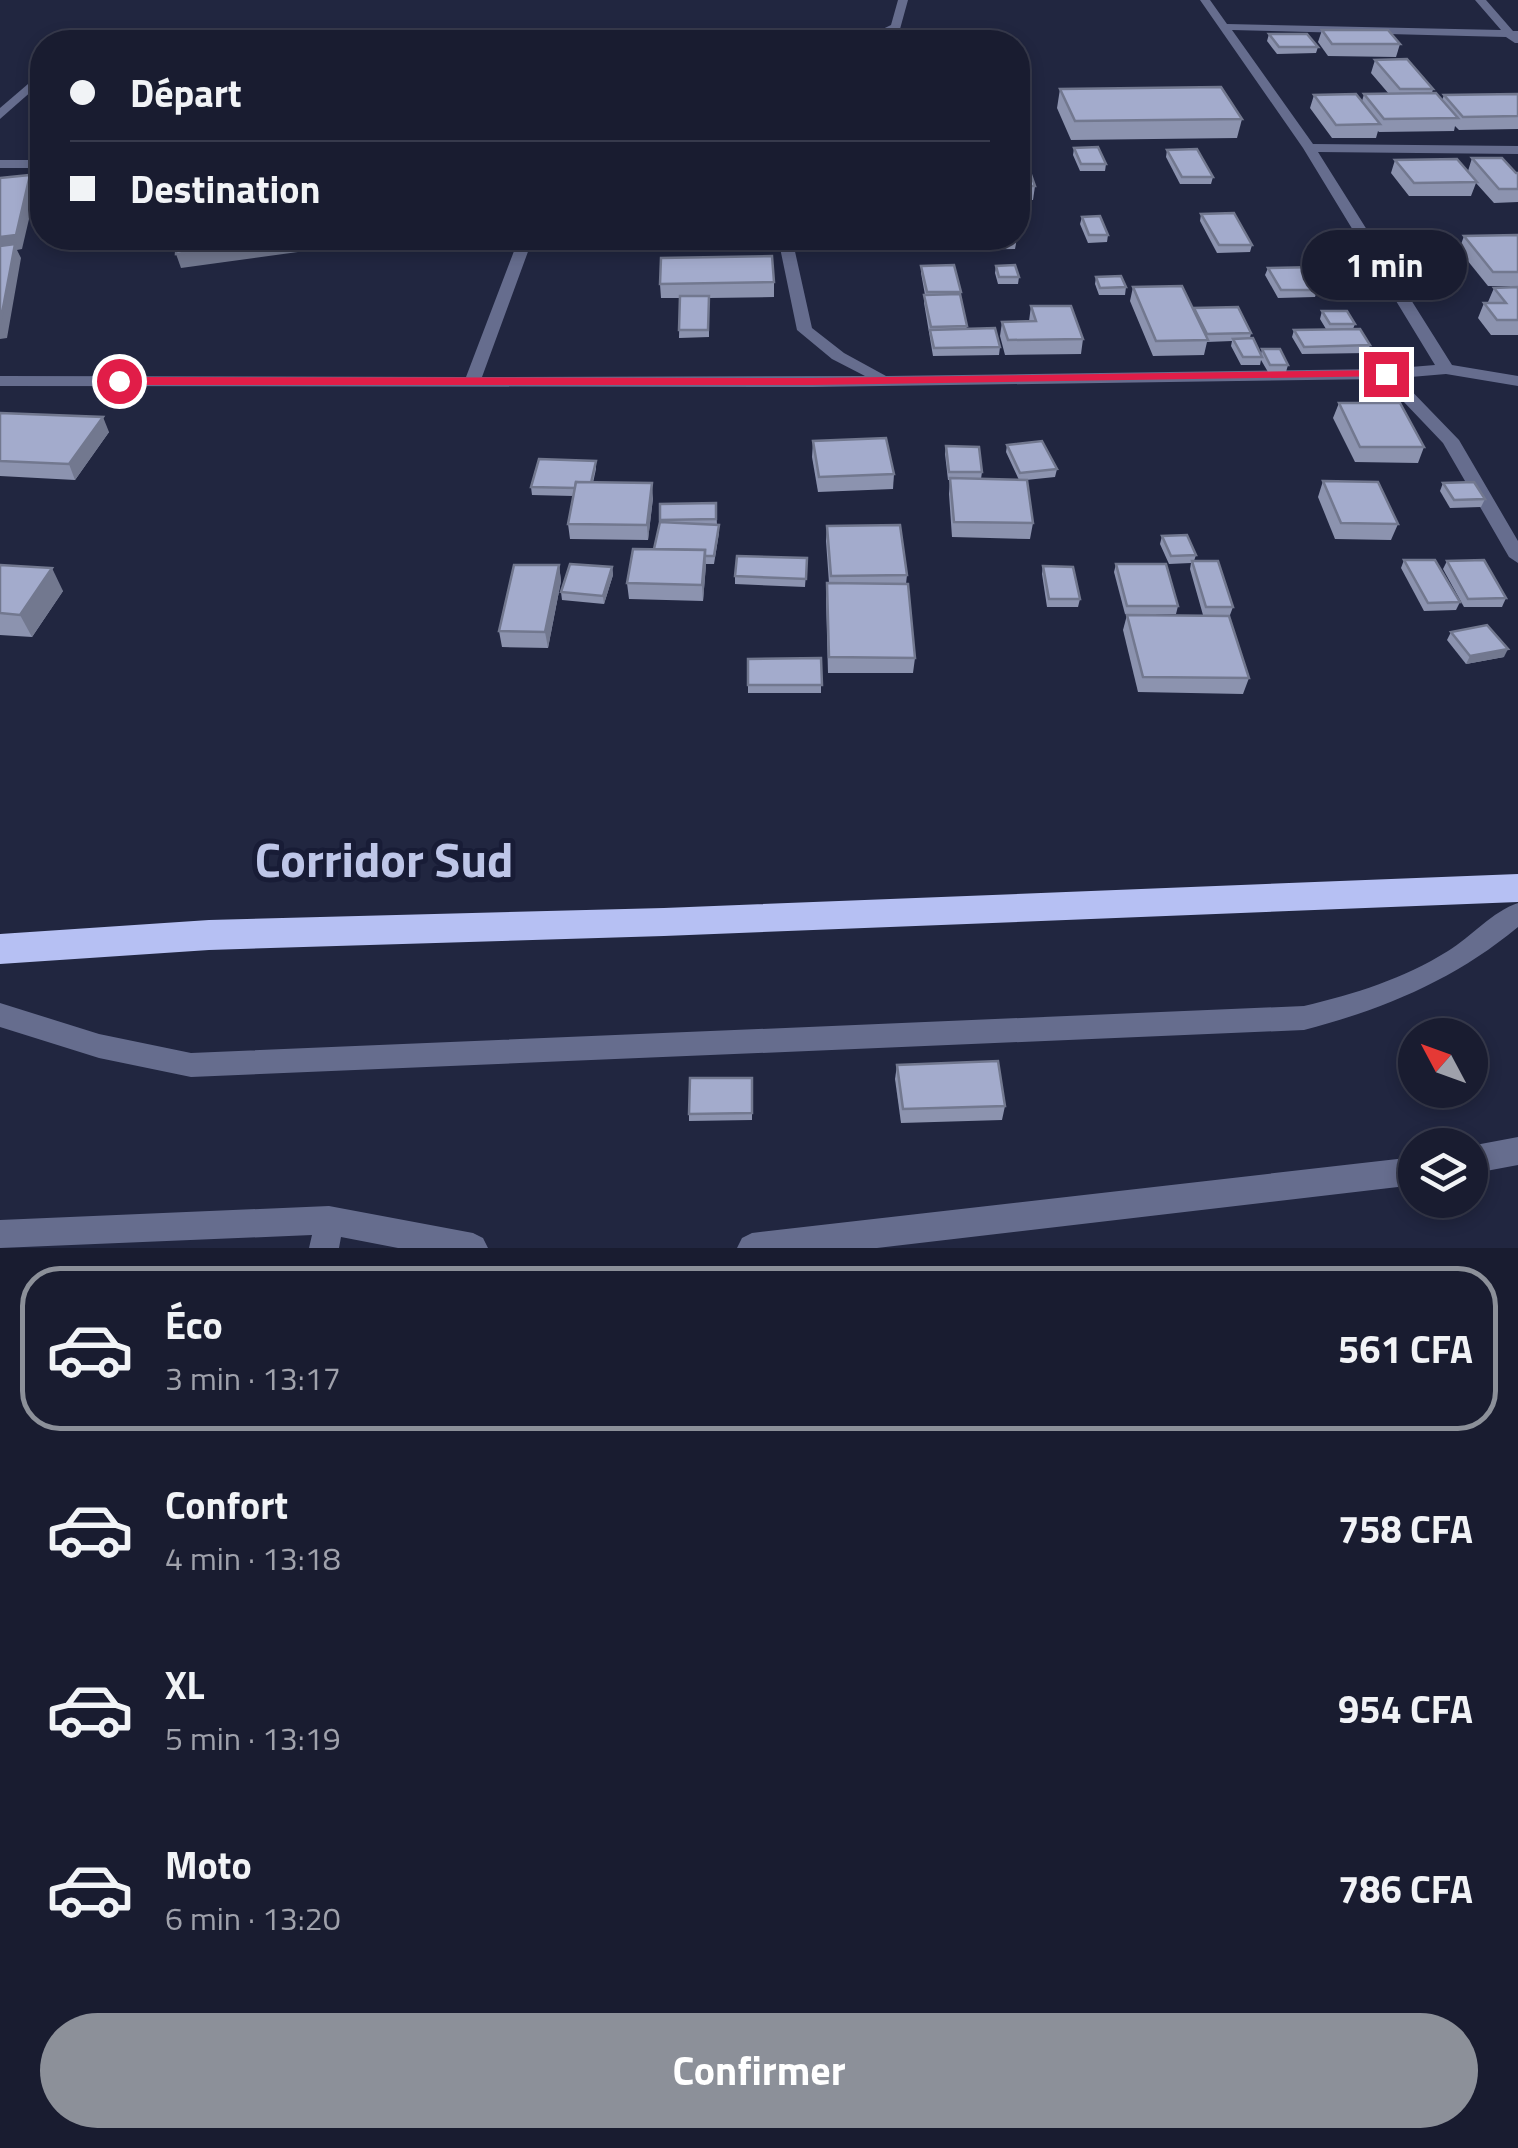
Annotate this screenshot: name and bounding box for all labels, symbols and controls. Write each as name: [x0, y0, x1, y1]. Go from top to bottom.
text: Départ: [130, 64, 242, 122]
text: Destination: [130, 160, 321, 218]
callout: 1 min: [1304, 229, 1468, 299]
text: 1 min: [1346, 241, 1423, 289]
route end: [1364, 352, 1409, 397]
route start: [97, 359, 142, 404]
district label: Corridor Sud: [255, 823, 513, 896]
north arrow: [1398, 1018, 1488, 1108]
map controls: [1398, 1018, 1488, 1218]
button: layers: [1398, 1128, 1488, 1218]
text: Éco: [165, 1296, 223, 1354]
icon: car: [45, 1304, 135, 1394]
text: 561 CFA: [1338, 1320, 1473, 1378]
text: 3 min · 13:17: [165, 1354, 341, 1402]
text: Confort: [165, 1476, 288, 1534]
icon: car: [45, 1484, 135, 1574]
text: 758 CFA: [1338, 1500, 1473, 1558]
text: 4 min · 13:18: [165, 1534, 341, 1582]
text: XL: [165, 1656, 205, 1714]
icon: car: [45, 1664, 135, 1754]
text: 954 CFA: [1338, 1680, 1473, 1738]
text: 5 min · 13:19: [165, 1714, 341, 1762]
text: Moto: [165, 1836, 252, 1894]
icon: car: [45, 1844, 135, 1934]
text: 786 CFA: [1338, 1860, 1473, 1918]
text: 6 min · 13:20: [165, 1894, 341, 1942]
button: Confirmer: [40, 2013, 1478, 2128]

